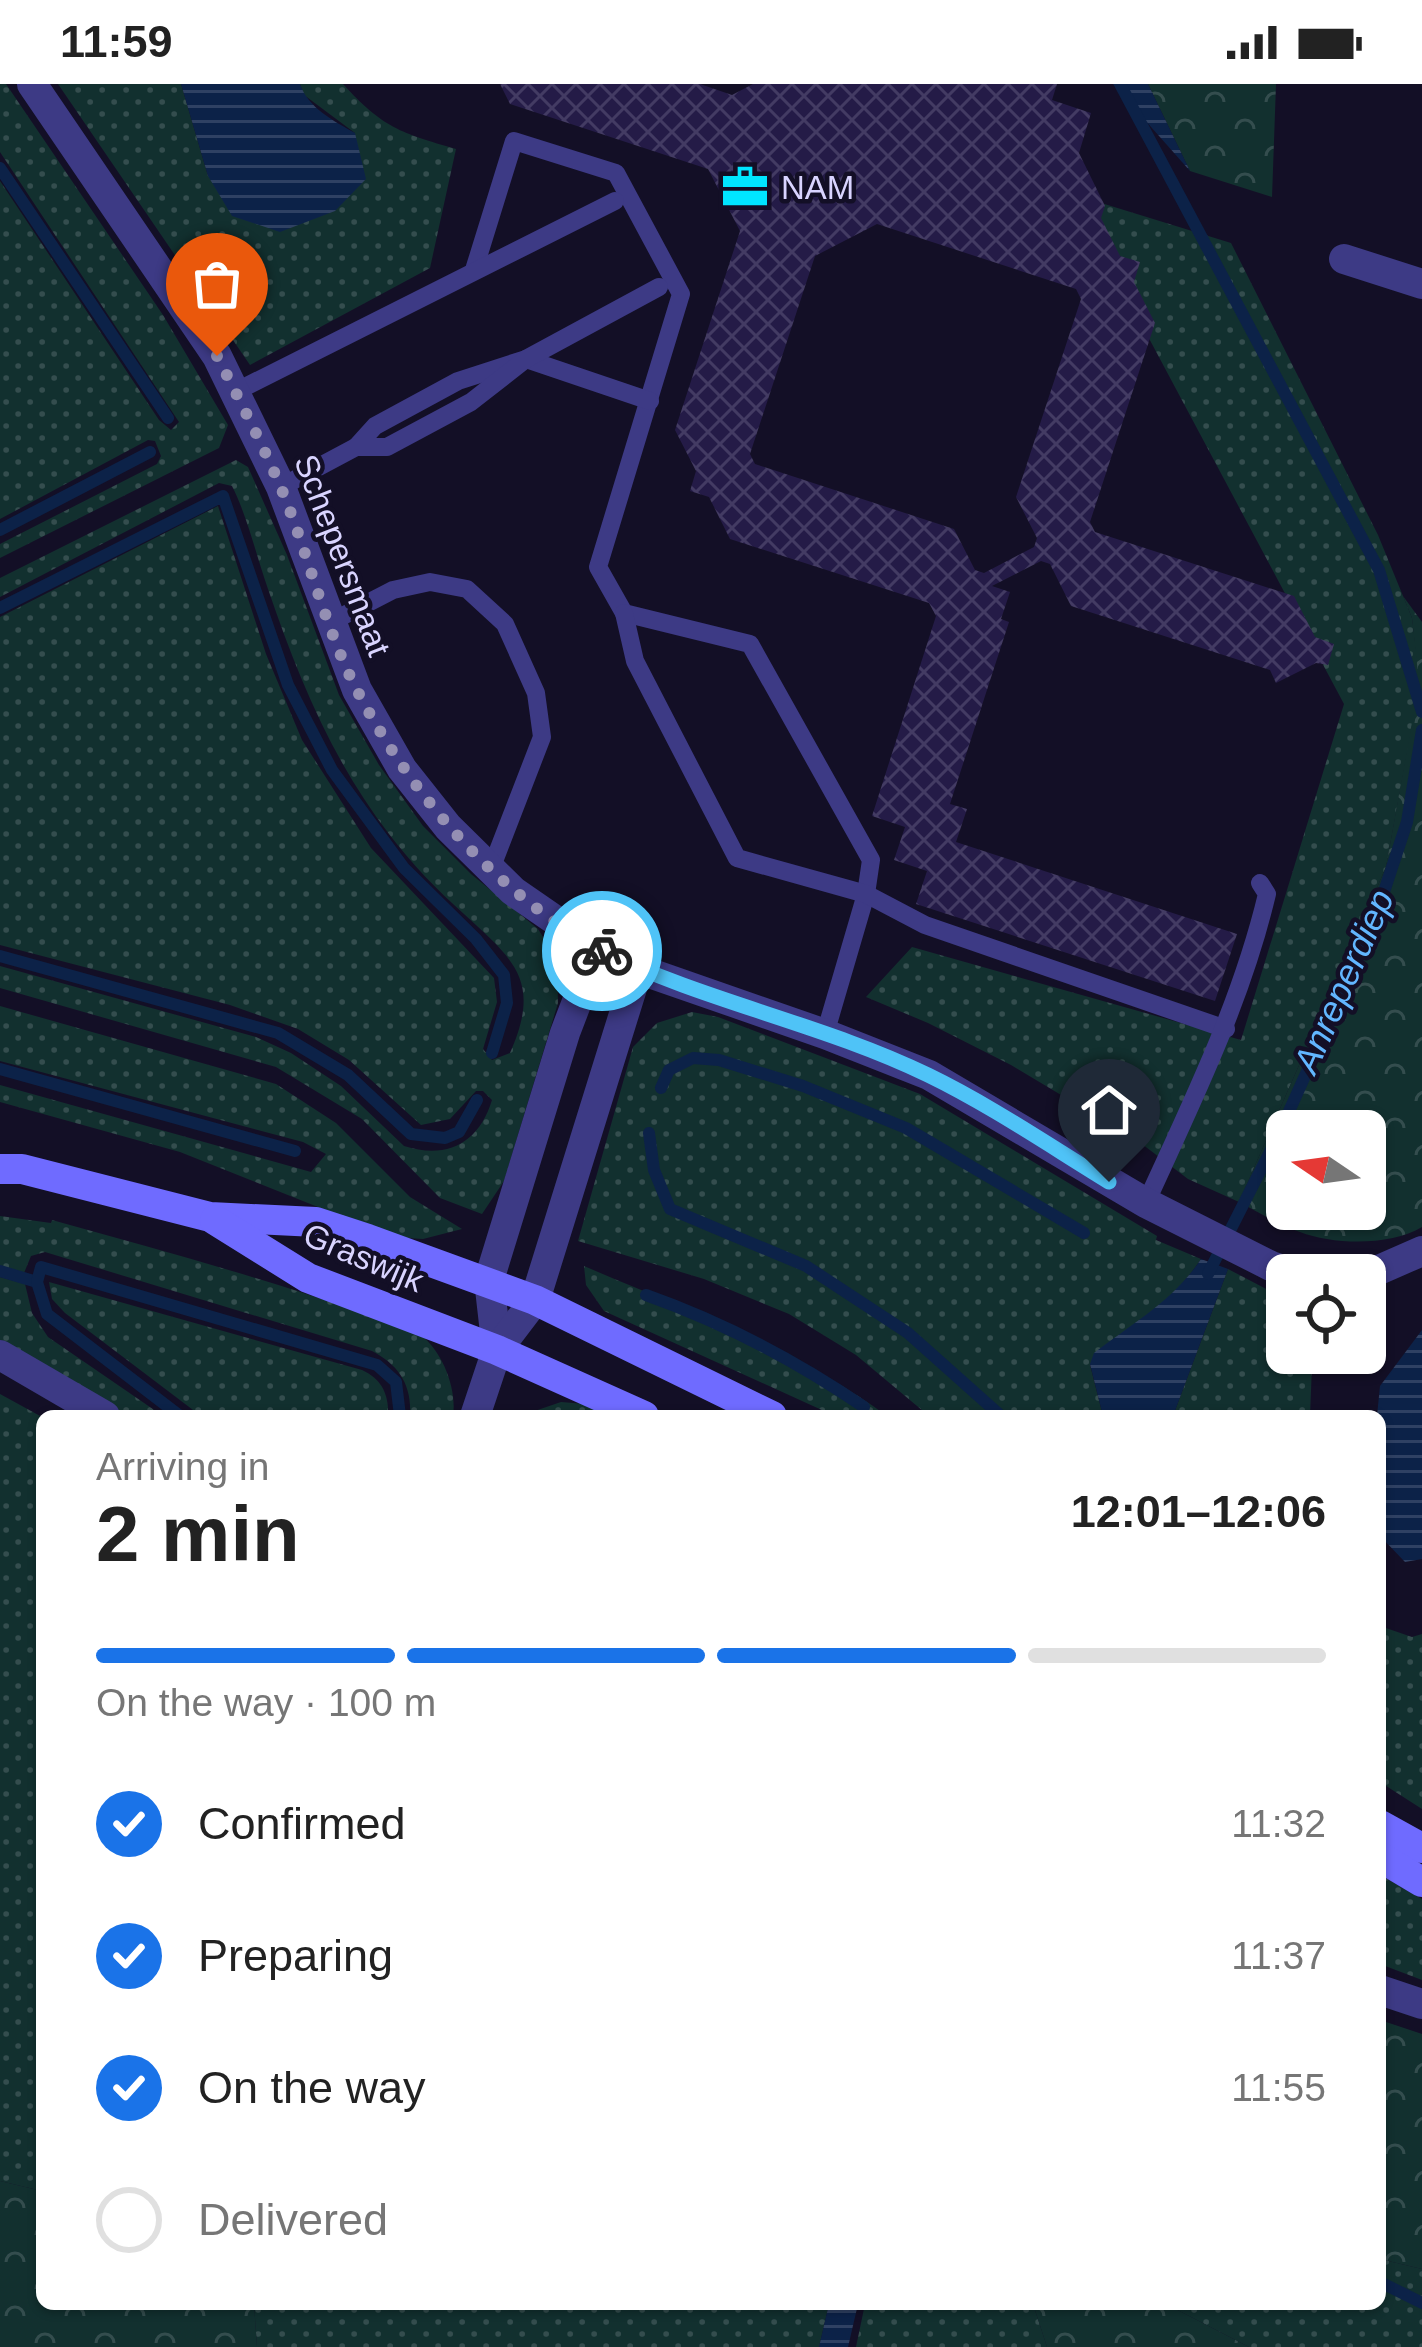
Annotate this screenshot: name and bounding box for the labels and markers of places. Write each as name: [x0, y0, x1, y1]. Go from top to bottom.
office icon: NAM: [720, 162, 770, 212]
place label: NAM: [781, 169, 854, 206]
pin: [166, 233, 268, 356]
pin: [1058, 1059, 1160, 1182]

